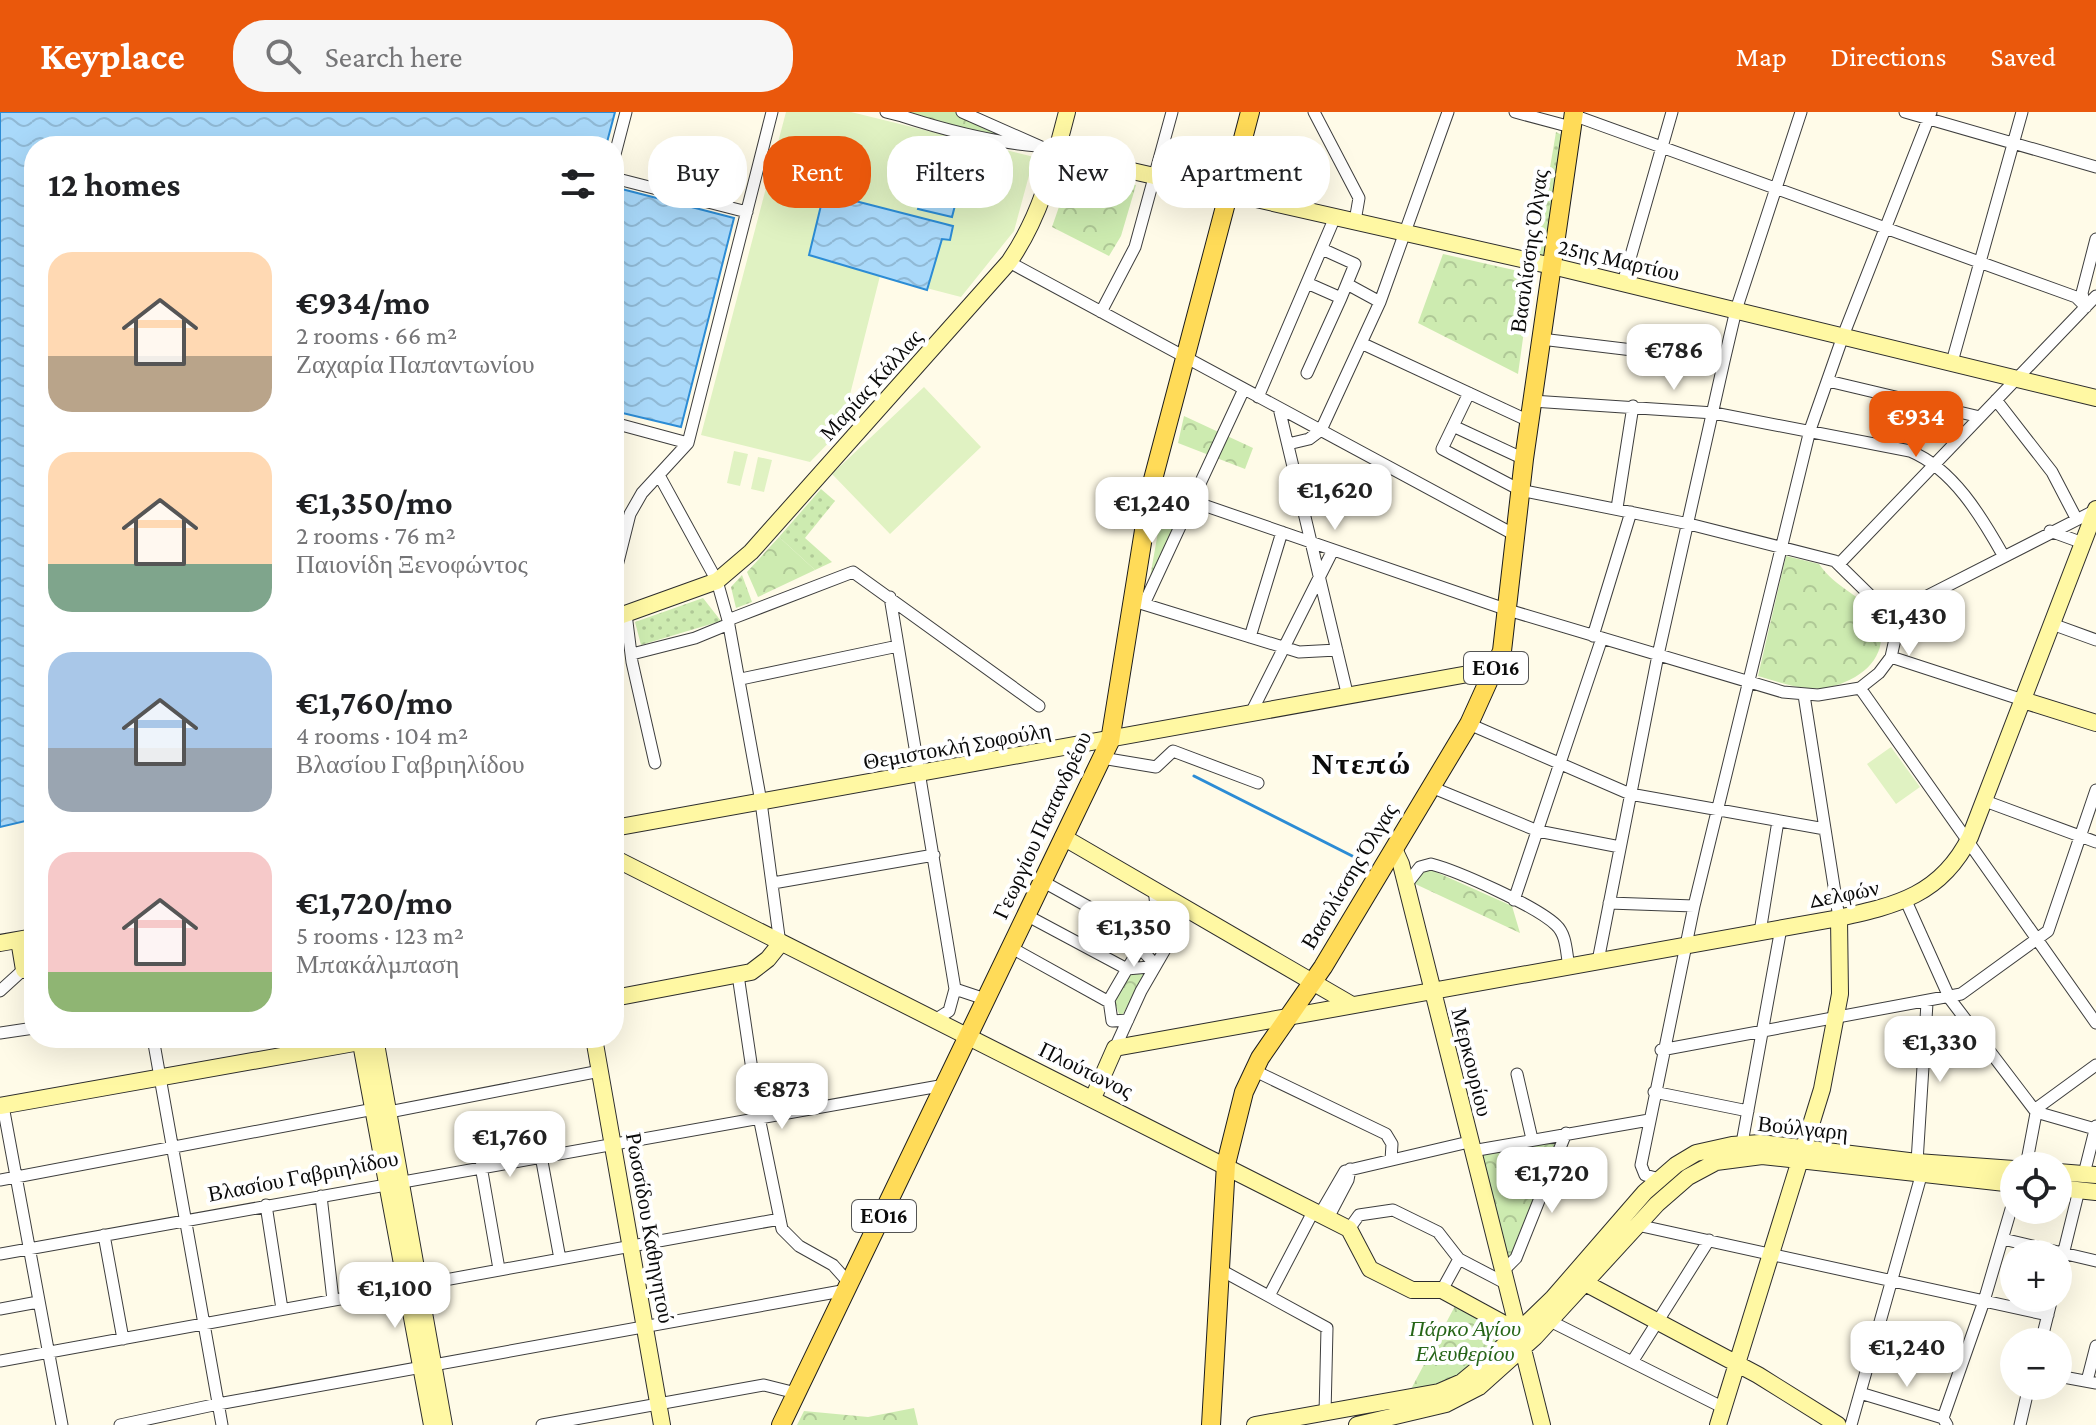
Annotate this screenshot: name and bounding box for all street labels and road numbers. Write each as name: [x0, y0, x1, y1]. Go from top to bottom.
street label: Βασιλίσσης Όλγας: [1505, 167, 1553, 335]
street label: 25ης Μαρτίου: [1556, 234, 1682, 286]
street label: Μαρίας Κάλλας: [815, 324, 927, 446]
road number: ΕΟ16: [1464, 652, 1528, 684]
street label: Θεμιστοκλή Σοφούλη: [861, 717, 1053, 775]
street label: Γεωργίου Παπανδρέου: [988, 727, 1097, 923]
street label: Βασιλίσσης Όλγας: [1296, 799, 1402, 953]
street label: Δελφών: [1807, 875, 1881, 913]
street label: Μερκουρίου: [1446, 1005, 1498, 1119]
street label: Πλούτωνος: [1035, 1037, 1137, 1104]
street label: Βούλγαρη: [1756, 1111, 1850, 1145]
street label: Ρωσσίδου Καθηγητού: [621, 1131, 679, 1325]
street label: Βλασίου Γαβριηλίδου: [206, 1145, 400, 1207]
road number: ΕΟ16: [852, 1200, 916, 1232]

